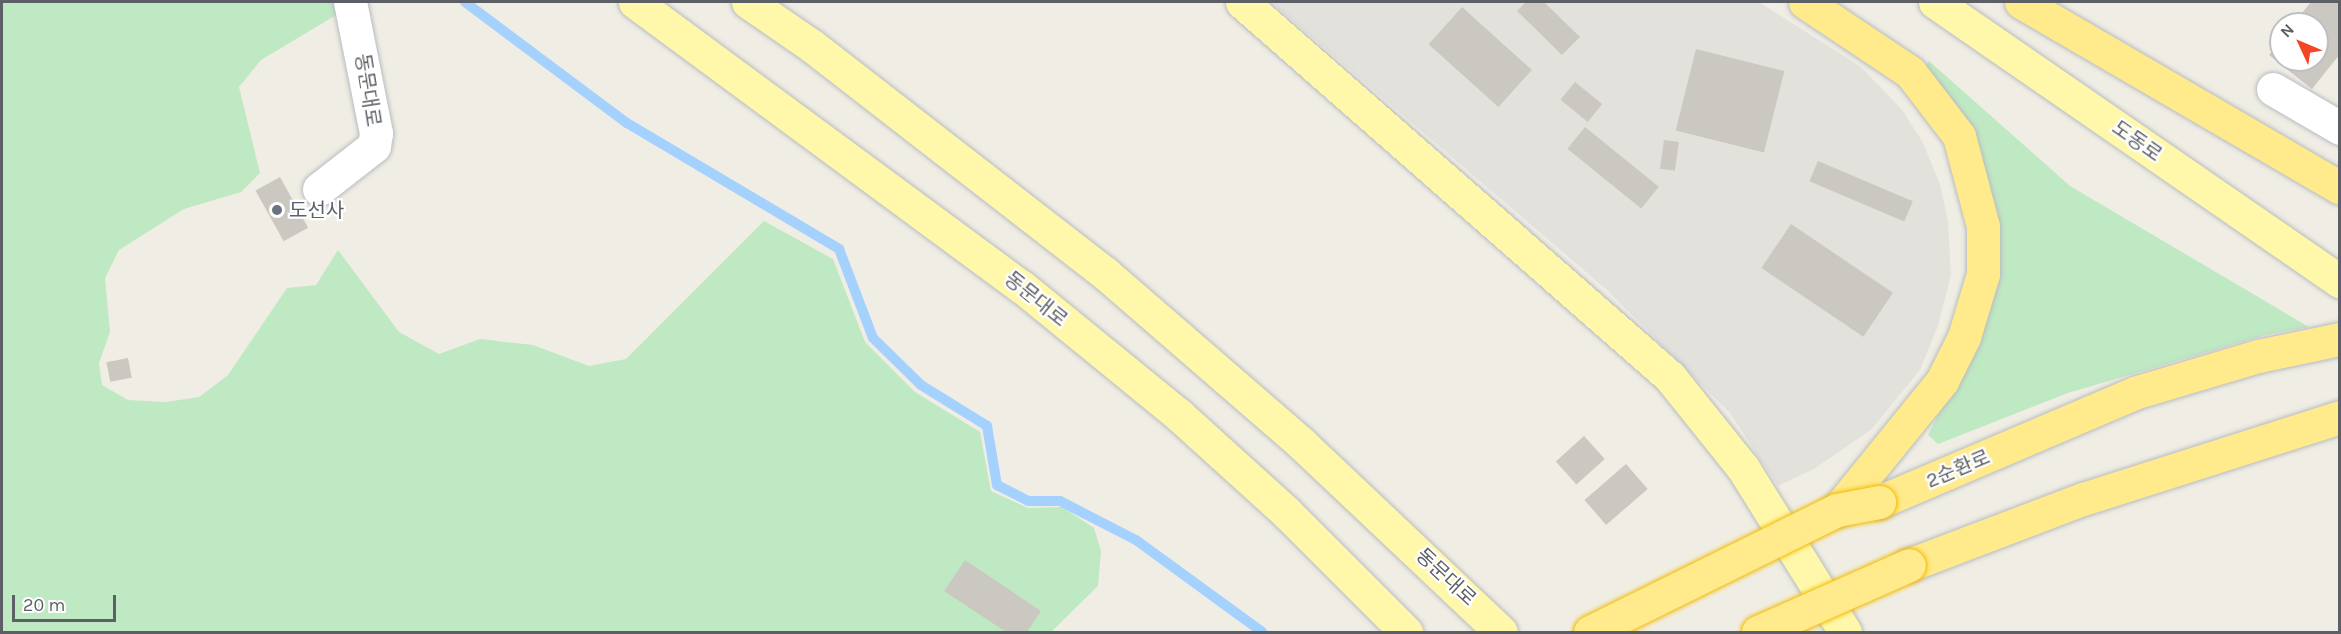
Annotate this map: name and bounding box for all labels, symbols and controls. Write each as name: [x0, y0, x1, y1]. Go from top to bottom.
north arrow: [2269, 12, 2329, 72]
text: N: [2276, 20, 2298, 41]
street label: 동문대로: [350, 52, 386, 128]
street label: 도동로: [2108, 115, 2166, 167]
place label: 도선사: [289, 198, 344, 222]
marker: 도선사: [270, 203, 284, 217]
street label: 동문대로: [1000, 267, 1072, 331]
street label: 2순환로: [1923, 445, 1993, 493]
street label: 동문대로: [1411, 543, 1481, 611]
scale bar: [15, 583, 118, 621]
text: 20 m: [23, 594, 65, 616]

